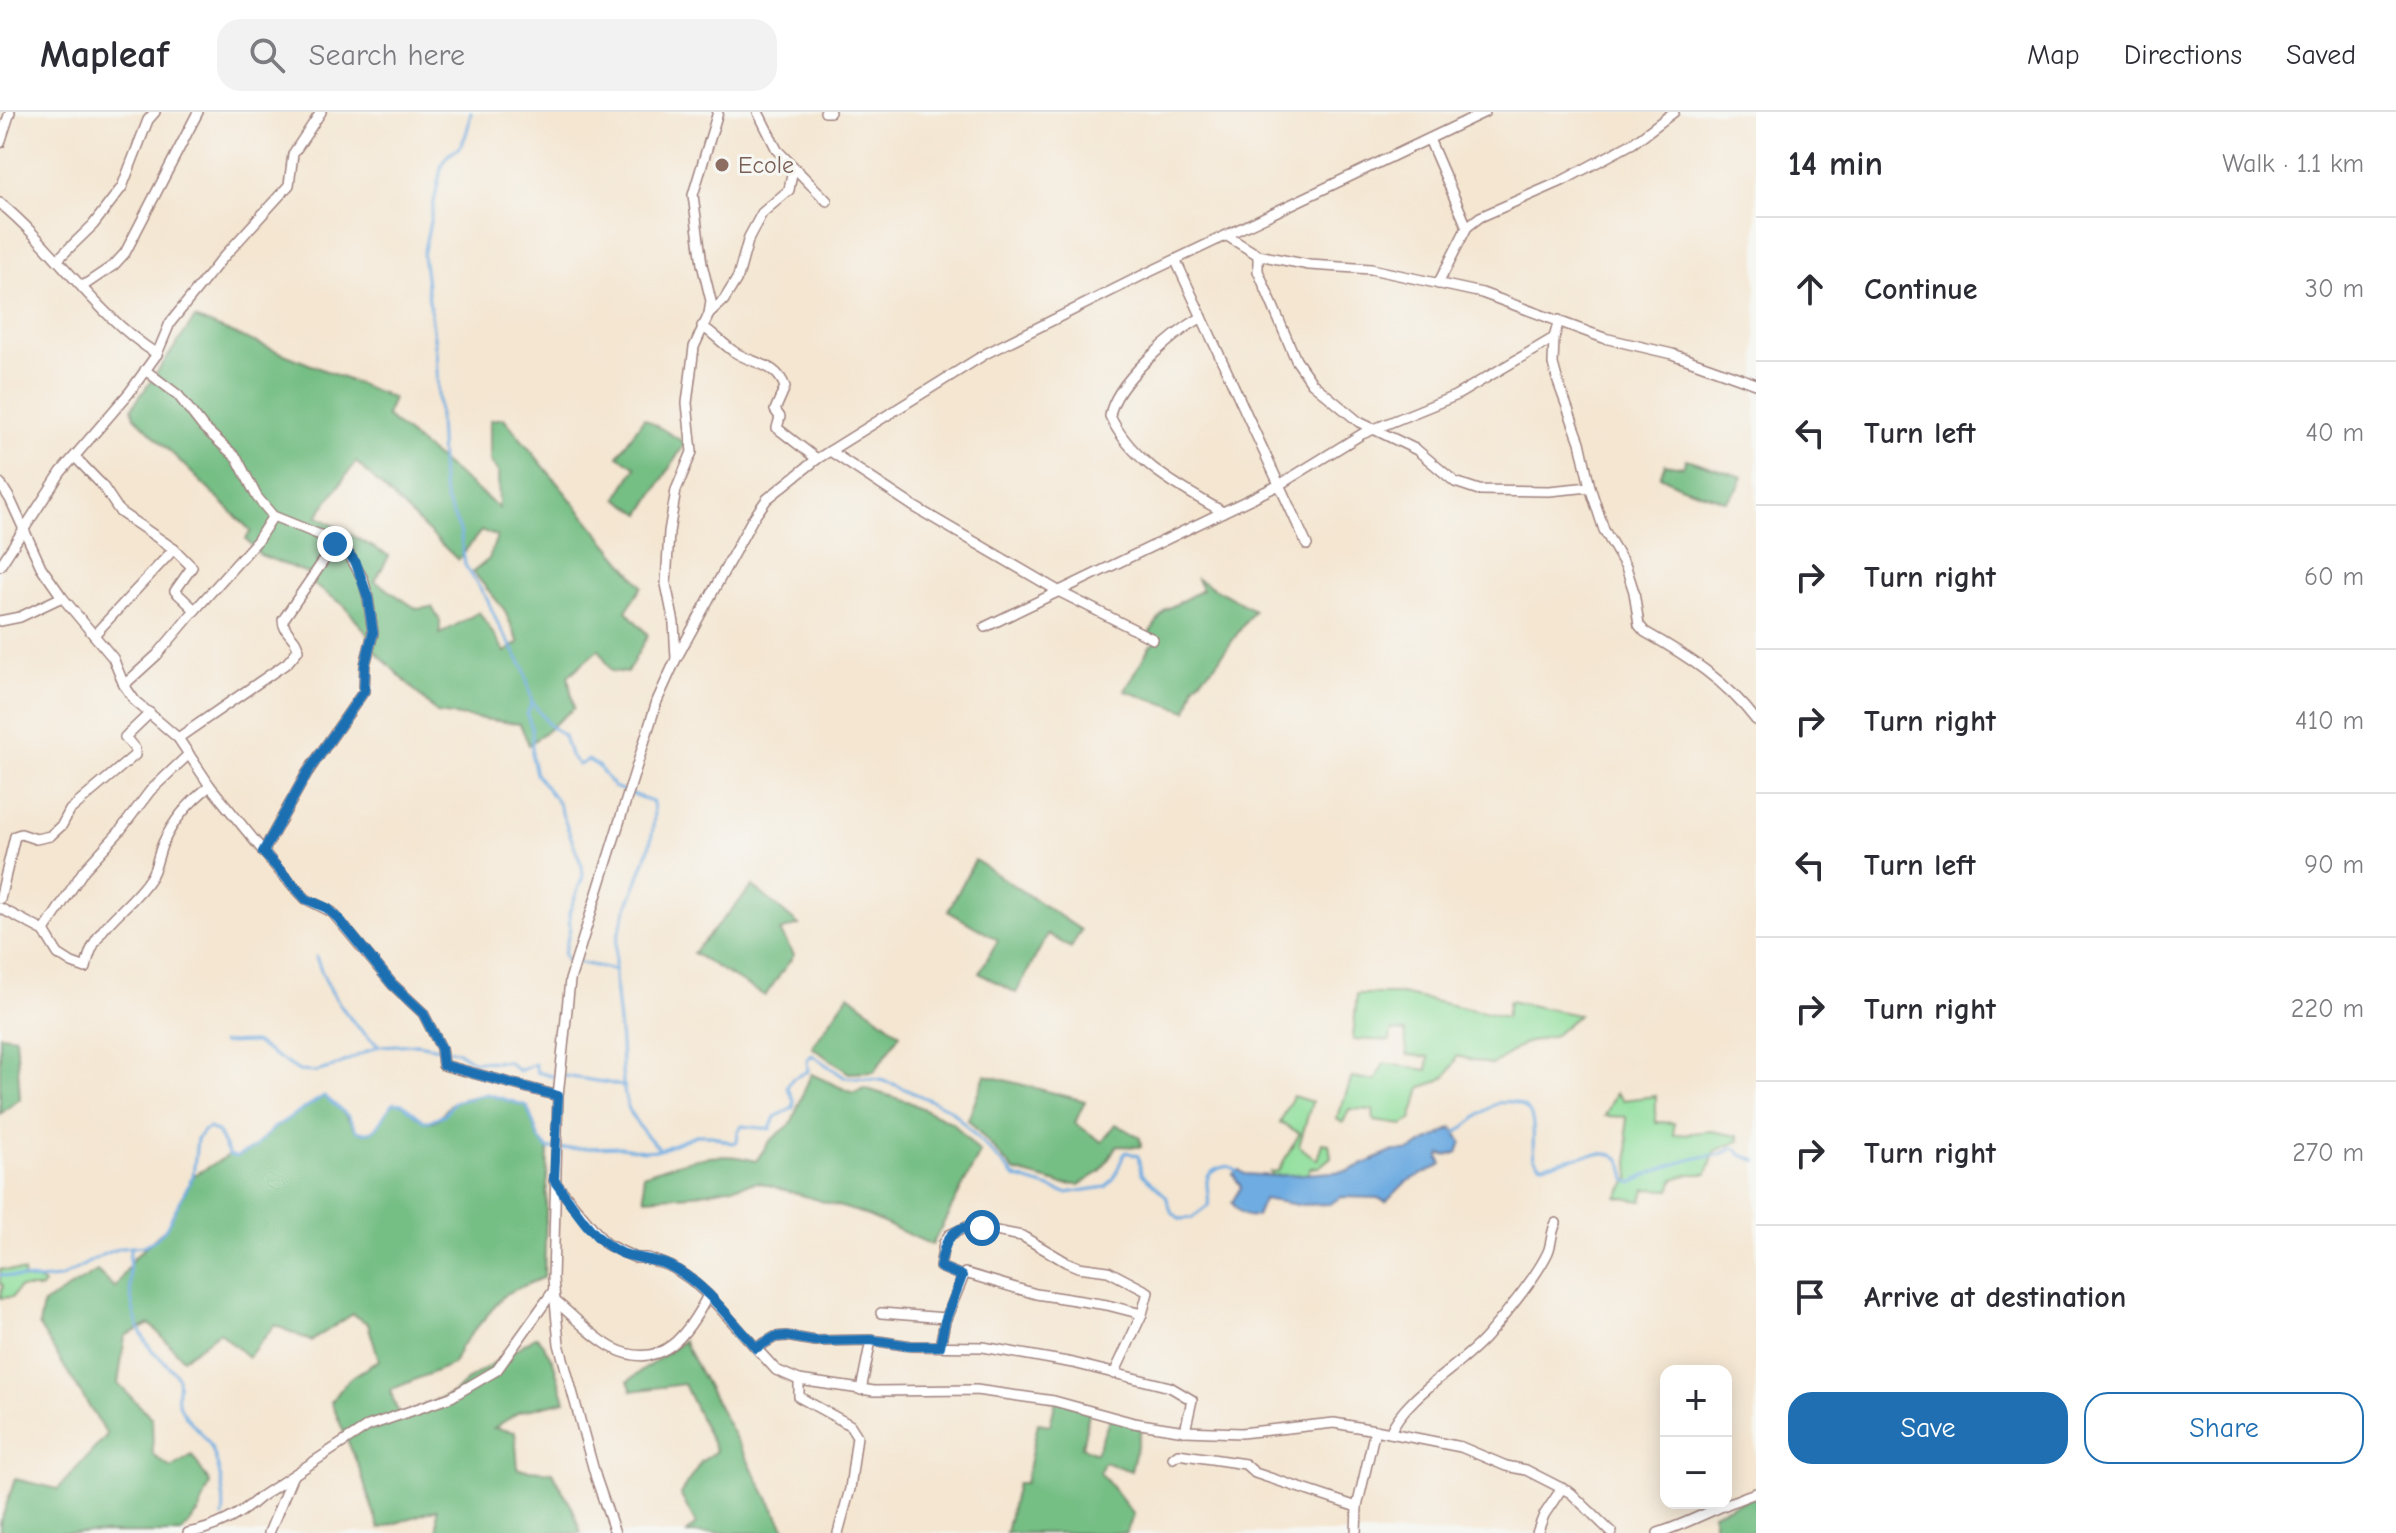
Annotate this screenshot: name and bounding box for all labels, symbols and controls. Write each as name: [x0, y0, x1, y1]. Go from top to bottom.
search box: [217, 19, 777, 91]
text: Mapleaf: [40, 33, 169, 77]
icon: search: [245, 33, 289, 77]
text: Search here: [309, 38, 465, 73]
text: Map: [2027, 39, 2080, 71]
text: Directions: [2124, 39, 2242, 71]
text: Saved: [2286, 39, 2356, 71]
text: 14 min: [1788, 144, 1883, 184]
text: Walk · 1.1 km: [2222, 149, 2364, 179]
place label: Ecole: [738, 151, 794, 179]
marker: Ecole: [713, 156, 731, 174]
icon: ahead: [1788, 267, 1832, 311]
text: Continue: [1864, 272, 1978, 307]
text: 30 m: [2305, 274, 2364, 304]
icon: left: [1788, 411, 1832, 455]
text: Turn left: [1864, 416, 1976, 451]
text: 40 m: [2305, 418, 2364, 448]
route end: [317, 526, 353, 562]
icon: right: [1788, 555, 1832, 599]
text: Turn right: [1864, 560, 1996, 595]
text: 60 m: [2304, 562, 2364, 592]
icon: right: [1788, 699, 1832, 743]
text: Turn right: [1864, 704, 1996, 739]
text: 410 m: [2295, 706, 2364, 736]
icon: left: [1788, 843, 1832, 887]
text: Turn left: [1864, 848, 1976, 883]
text: 90 m: [2304, 850, 2364, 880]
icon: right: [1788, 987, 1832, 1031]
text: Turn right: [1864, 992, 1996, 1027]
text: 220 m: [2291, 994, 2364, 1024]
icon: right: [1788, 1131, 1832, 1175]
text: Turn right: [1864, 1136, 1996, 1171]
text: 270 m: [2292, 1138, 2364, 1168]
route start: [964, 1210, 1000, 1246]
icon: arrive: [1788, 1275, 1832, 1319]
text: Arrive at destination: [1864, 1280, 2126, 1315]
map controls: [1660, 1365, 1732, 1509]
button: +: [1660, 1365, 1732, 1437]
button: Save: [1788, 1392, 2068, 1464]
button: Share: [2084, 1392, 2364, 1464]
button: −: [1660, 1437, 1732, 1509]

